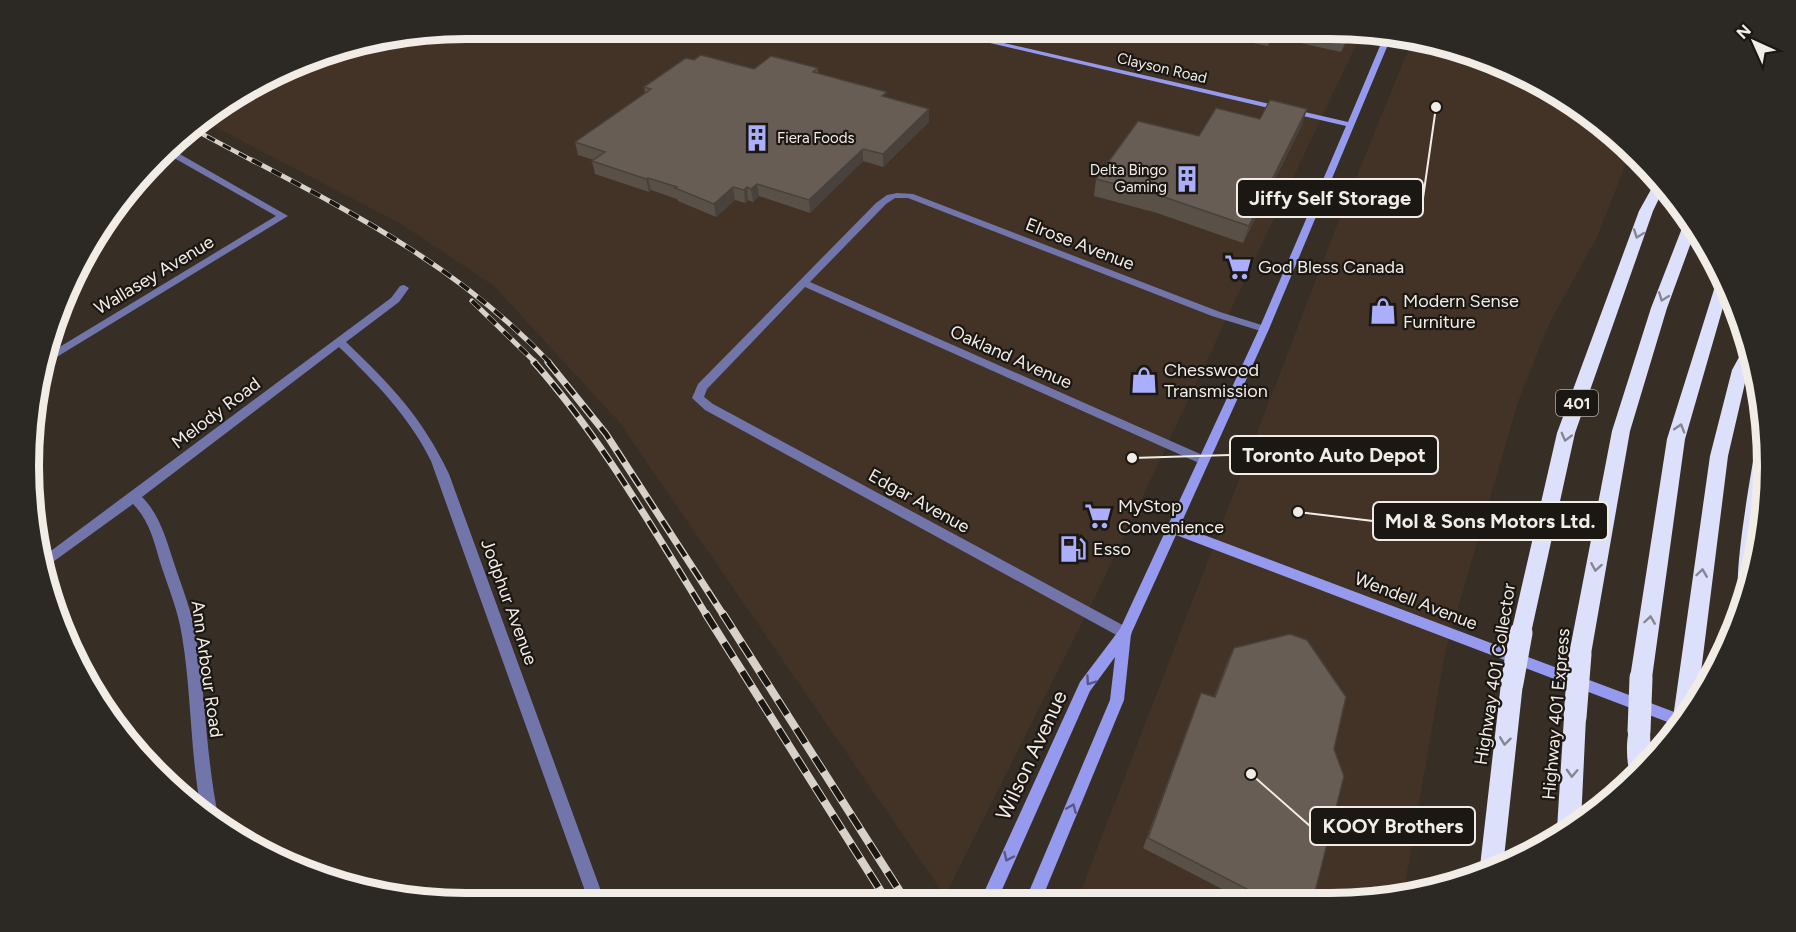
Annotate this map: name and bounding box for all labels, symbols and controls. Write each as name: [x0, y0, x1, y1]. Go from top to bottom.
north arrow: [1724, 12, 1784, 72]
text: N: [1733, 21, 1755, 43]
street label: Clayson Road: [1115, 49, 1209, 87]
building icon: Fiera Foods: [742, 123, 772, 153]
place label: Fiera Foods: [777, 129, 854, 147]
place label: Delta Bingo Gaming: [1090, 161, 1167, 196]
building icon: Delta Bingo Gaming: [1172, 164, 1202, 194]
callout: Jiffy Self Storage: [1237, 179, 1423, 217]
text: Jiffy Self Storage: [1249, 186, 1411, 210]
street label: Elrose Avenue: [1023, 213, 1138, 275]
one-way arrow: [1632, 228, 1645, 239]
street label: Wallasey Avenue: [90, 231, 218, 319]
supermarket icon: God Bless Canada: [1223, 252, 1253, 282]
place label: God Bless Canada: [1258, 256, 1404, 278]
place label: Modern Sense Furniture: [1403, 290, 1519, 333]
one-way arrow: [1658, 291, 1670, 302]
shop icon: Modern Sense Furniture: [1368, 296, 1398, 326]
street label: Oakland Avenue: [947, 320, 1075, 394]
place label: Chesswood Transmission: [1164, 359, 1268, 402]
shop icon: Chesswood Transmission: [1129, 365, 1159, 395]
street label: Melody Road: [167, 373, 265, 453]
road number: 401: [1556, 390, 1598, 416]
one-way arrow: [1673, 423, 1685, 434]
one-way arrow: [1560, 432, 1573, 442]
callout: Toronto Auto Depot: [1230, 436, 1438, 474]
text: Toronto Auto Depot: [1242, 443, 1426, 467]
street label: Edgar Avenue: [865, 464, 974, 538]
place label: MyStop Convenience: [1118, 495, 1224, 538]
supermarket icon: MyStop Convenience: [1083, 501, 1113, 531]
callout: Mol & Sons Motors Ltd.: [1373, 502, 1608, 540]
text: Mol & Sons Motors Ltd.: [1385, 509, 1595, 533]
fuel station icon: Esso: [1058, 534, 1088, 564]
street label: Jodphur Avenue: [476, 536, 542, 668]
place label: Esso: [1093, 538, 1131, 560]
one-way arrow: [1590, 562, 1603, 572]
street label: Wendell Avenue: [1351, 567, 1481, 635]
one-way arrow: [1696, 569, 1708, 578]
street label: Highway 401 Collector: [1470, 582, 1520, 766]
street label: Ann Arbour Road: [187, 599, 227, 739]
one-way arrow: [1643, 616, 1655, 625]
street label: Highway 401 Express: [1538, 627, 1574, 801]
one-way arrow: [1086, 674, 1097, 685]
street label: Wilson Avenue: [990, 686, 1072, 824]
one-way arrow: [1500, 736, 1512, 745]
one-way arrow: [1566, 768, 1579, 777]
one-way arrow: [1065, 803, 1077, 814]
callout: KOOY Brothers: [1310, 807, 1475, 845]
text: KOOY Brothers: [1323, 814, 1463, 838]
one-way arrow: [1003, 851, 1015, 862]

